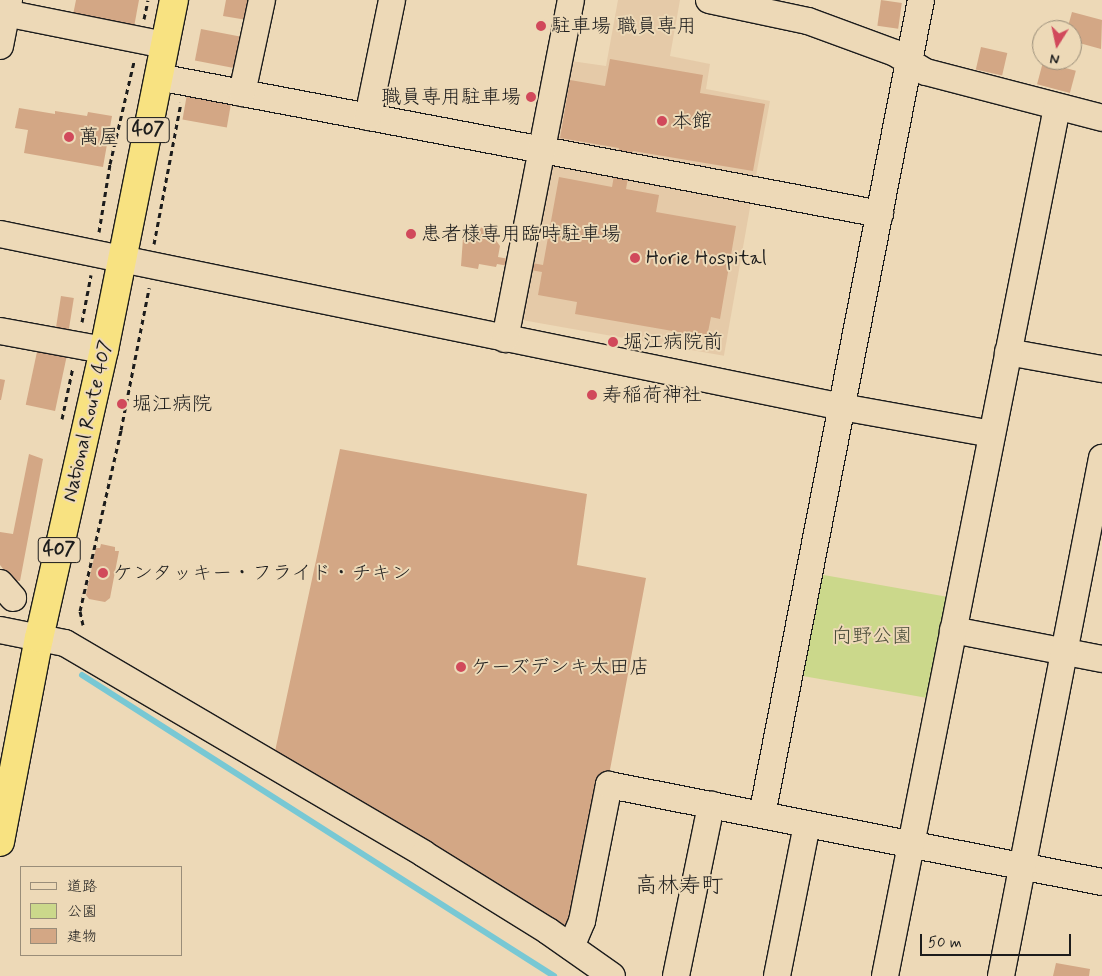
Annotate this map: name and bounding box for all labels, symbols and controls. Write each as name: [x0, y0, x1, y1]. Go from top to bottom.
place label: 駐車場 職員専用: [551, 14, 696, 38]
marker: 駐車場 職員専用: [535, 20, 547, 32]
north arrow: [1032, 20, 1082, 70]
text: N: [1048, 49, 1061, 68]
place label: 職員専用駐車場: [381, 85, 521, 109]
marker: 職員専用駐車場: [525, 91, 537, 103]
place label: 本館: [672, 109, 712, 133]
road number: 407: [126, 114, 170, 146]
marker: 本館: [656, 115, 668, 127]
place label: 萬屋: [79, 125, 119, 149]
marker: 萬屋: [63, 131, 75, 143]
place label: 患者様専用臨時駐車場: [421, 222, 621, 246]
marker: 患者様専用臨時駐車場: [405, 228, 417, 240]
place label: Horie Hospital: [646, 246, 767, 270]
marker: Horie Hospital: [628, 251, 642, 265]
place label: 堀江病院前: [623, 330, 723, 354]
marker: 堀江病院前: [607, 336, 619, 348]
street label: National Route 407: [59, 342, 117, 500]
place label: 寿稲荷神社: [602, 383, 702, 407]
marker: 寿稲荷神社: [586, 389, 598, 401]
place label: 堀江病院: [132, 392, 212, 416]
marker: 堀江病院: [116, 398, 128, 410]
road number: 407: [36, 534, 82, 566]
place label: ケンタッキー・フライド・チキン: [113, 561, 413, 585]
marker: ケンタッキー・フライド・チキン: [97, 567, 109, 579]
park label: 向野公園: [832, 624, 912, 648]
place label: ケーズデンキ太田店: [471, 655, 651, 679]
marker: ケーズデンキ太田店: [455, 661, 467, 673]
legend: [20, 866, 182, 956]
district label: 高林寿町: [635, 874, 723, 900]
text: 道路: [67, 877, 97, 897]
text: 公園: [67, 902, 97, 922]
scale bar: [922, 924, 1073, 956]
text: 建物: [67, 927, 97, 947]
text: 50 m: [928, 933, 962, 953]

